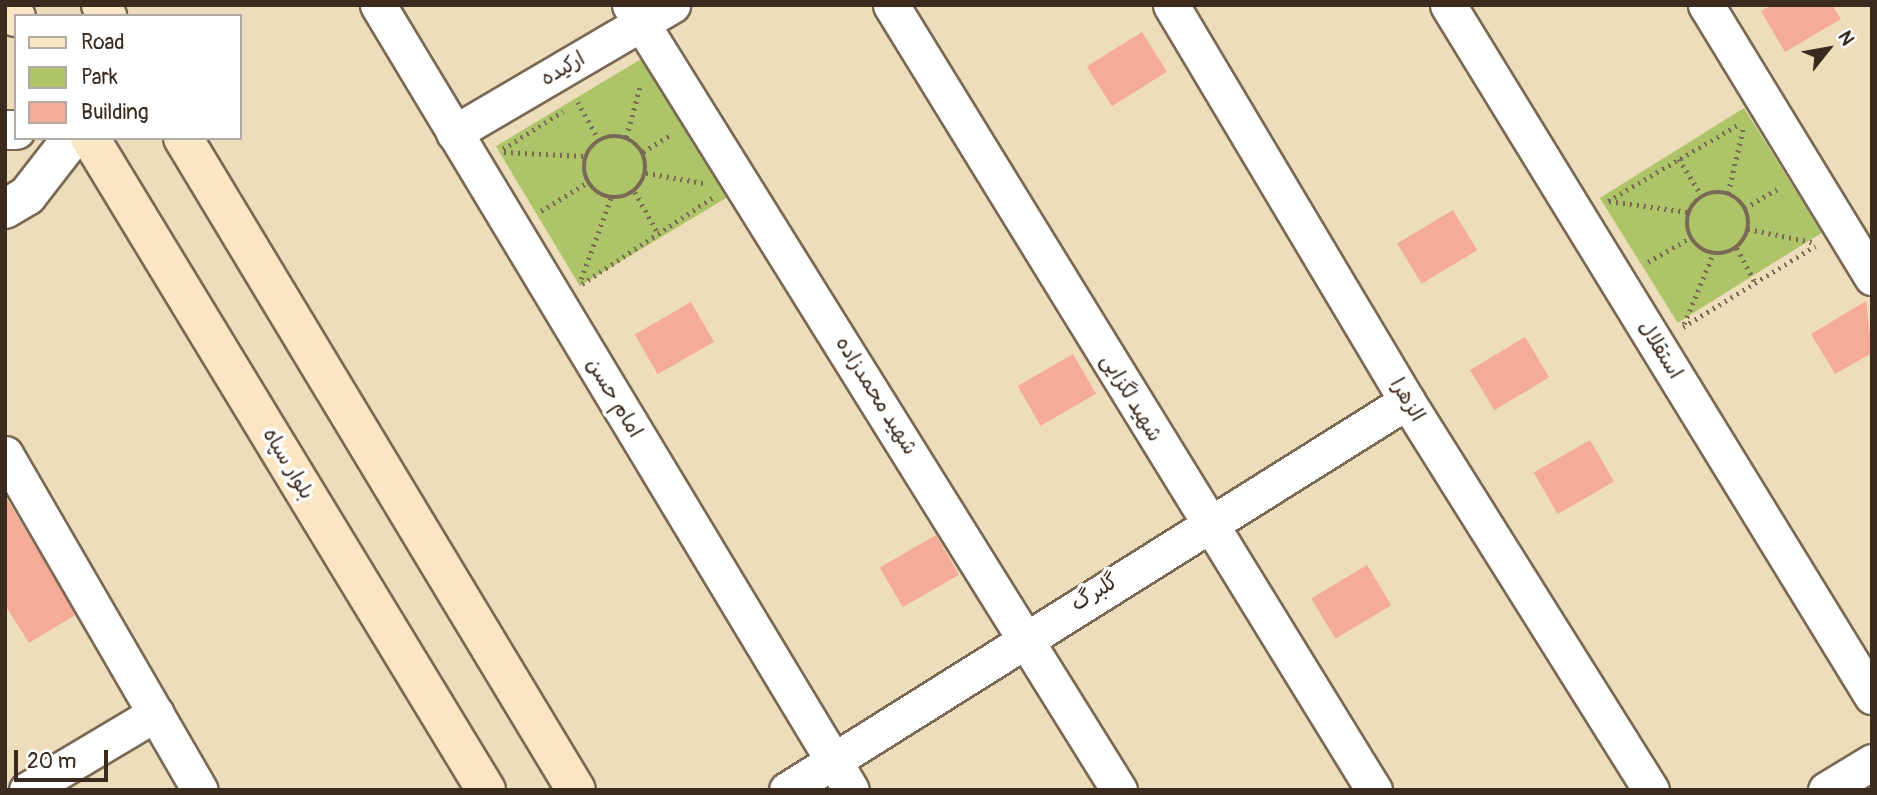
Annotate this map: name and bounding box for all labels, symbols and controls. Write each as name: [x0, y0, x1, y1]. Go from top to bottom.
legend: [14, 14, 242, 140]
north arrow: [1793, 14, 1863, 84]
text: N: [1832, 26, 1860, 50]
text: Road: [81, 29, 125, 56]
street label: ارکیده: [536, 46, 590, 92]
text: Park: [81, 64, 118, 91]
text: Building: [81, 99, 148, 126]
street label: استقلال: [1632, 316, 1688, 384]
street label: شهید محمدزاده: [830, 332, 922, 460]
street label: شهید لگزایی: [1095, 350, 1167, 446]
street label: امام حسن: [580, 354, 648, 442]
street label: الزهرا: [1384, 373, 1430, 427]
street label: بلوار سپاه: [257, 424, 319, 504]
street label: گلبرگ: [1067, 569, 1123, 617]
scale bar: [18, 736, 112, 780]
text: 20 m: [27, 748, 76, 775]

